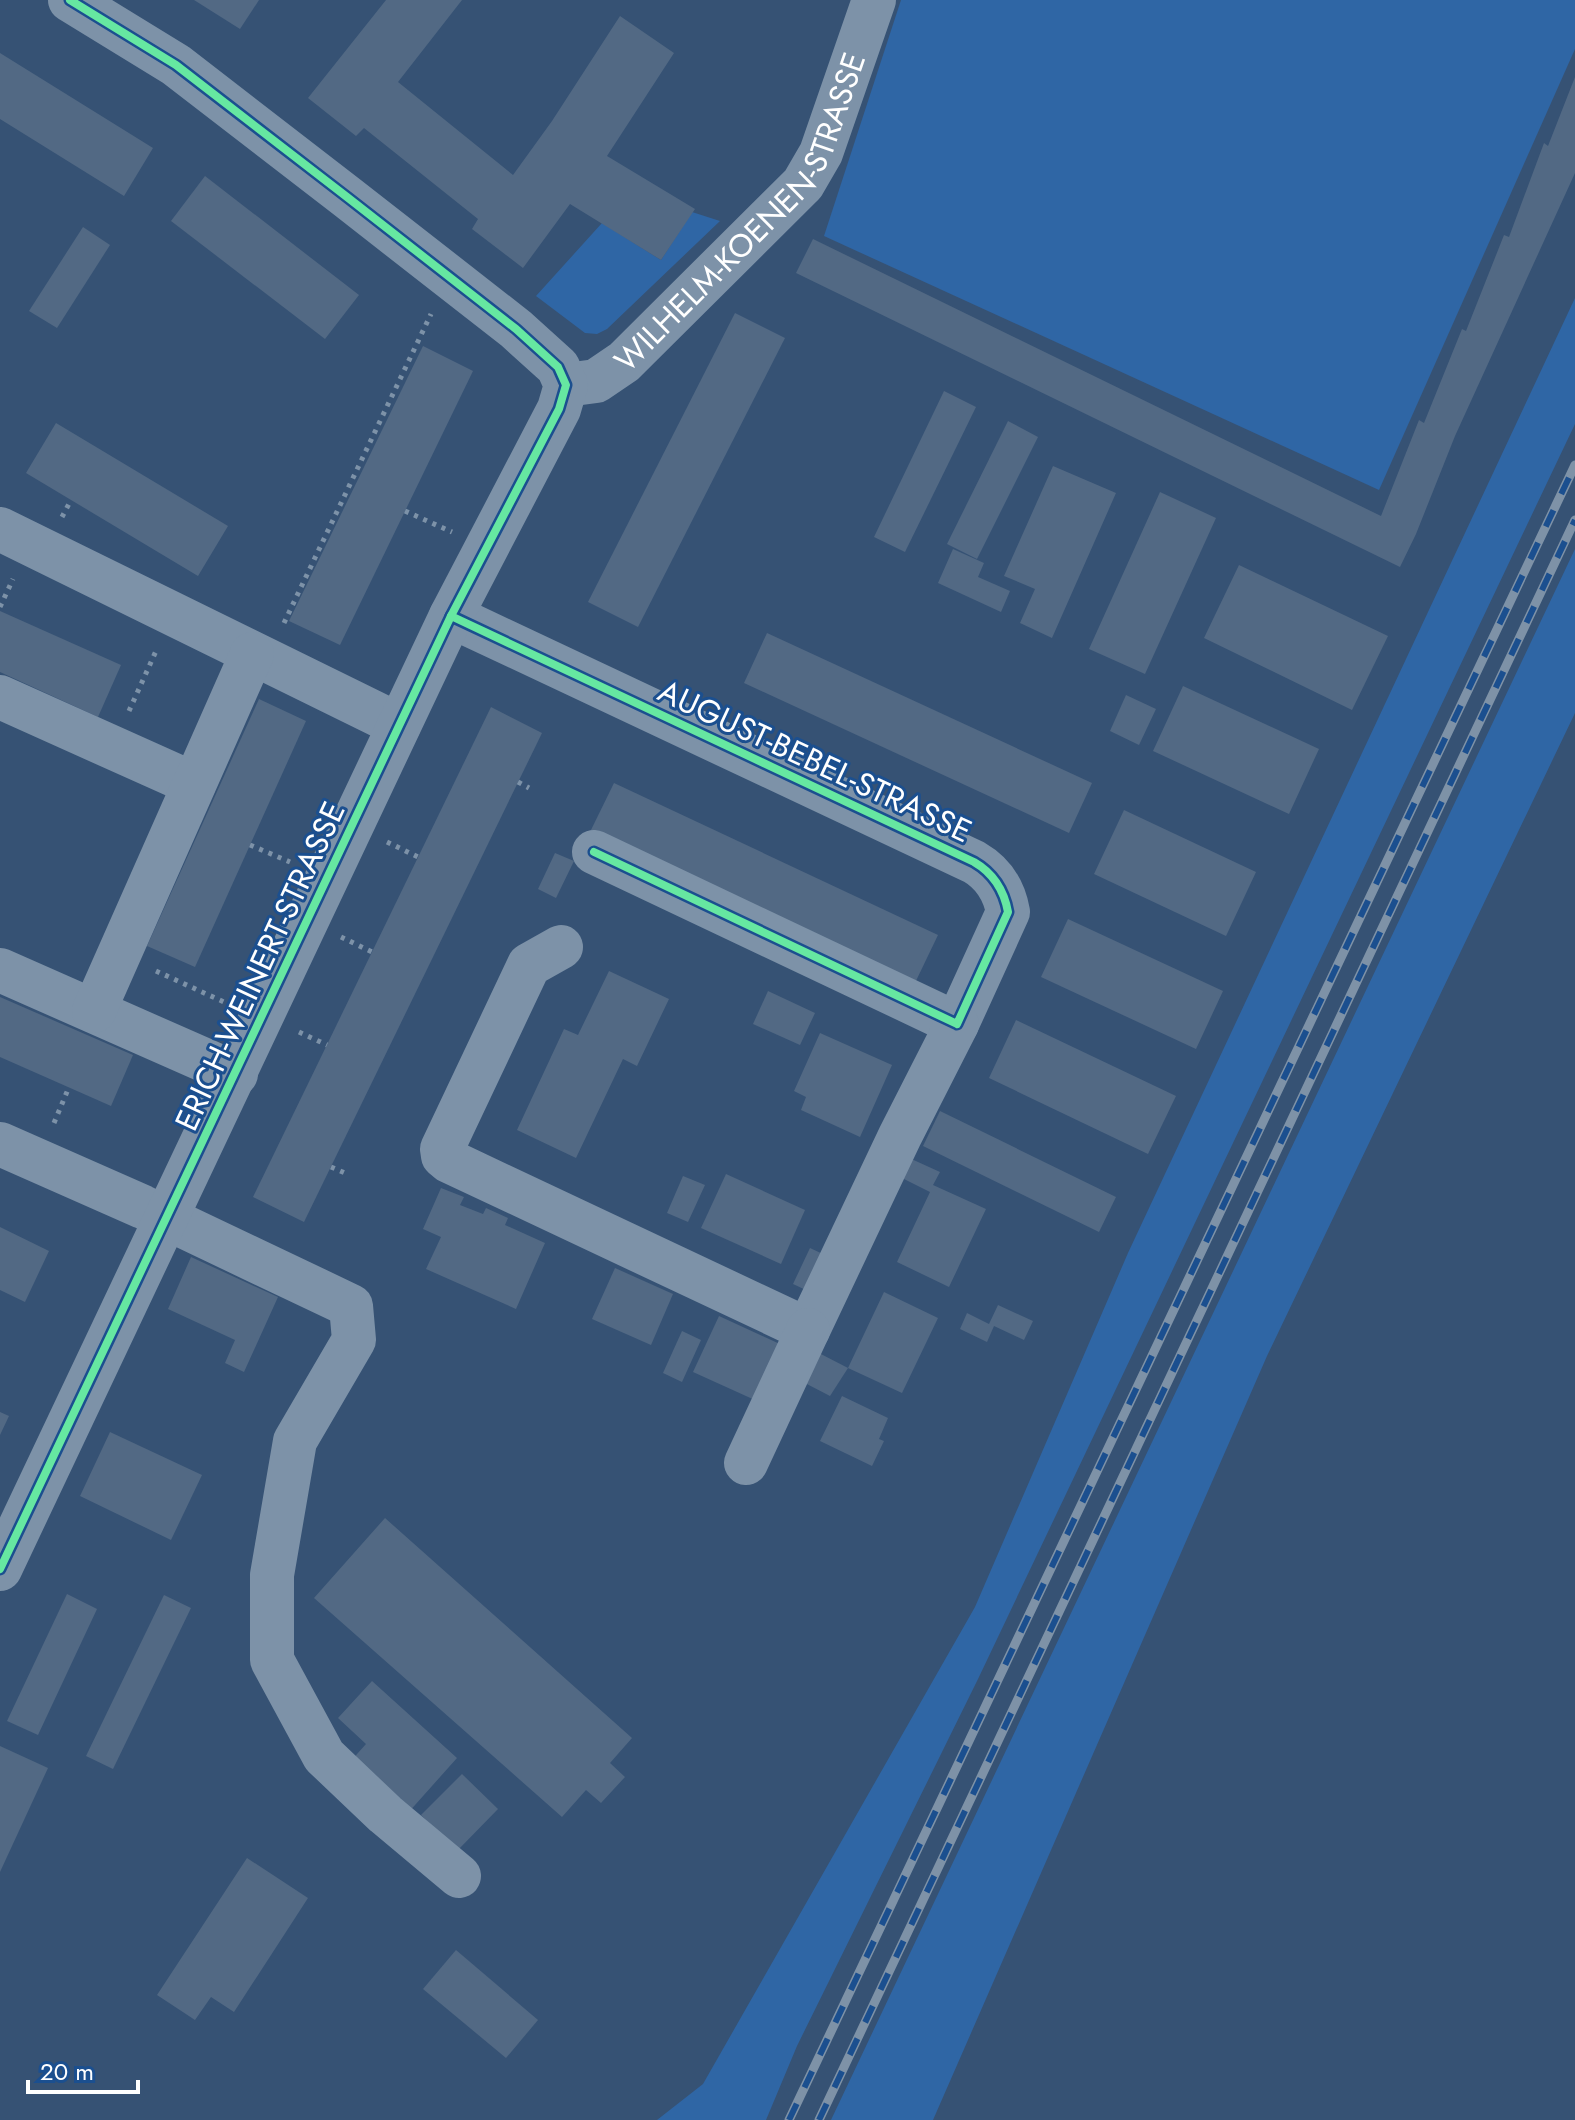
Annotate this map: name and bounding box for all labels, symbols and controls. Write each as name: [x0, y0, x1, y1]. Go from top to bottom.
street label: WILHELM-KOENEN-STRASSE: [604, 46, 877, 382]
street label: AUGUST-BEBEL-STRASSE: [651, 668, 979, 854]
street label: ERICH-WEINERT-STRASSE: [163, 794, 357, 1138]
scale bar: [28, 2044, 138, 2094]
text: 20 m: [40, 2054, 94, 2089]

